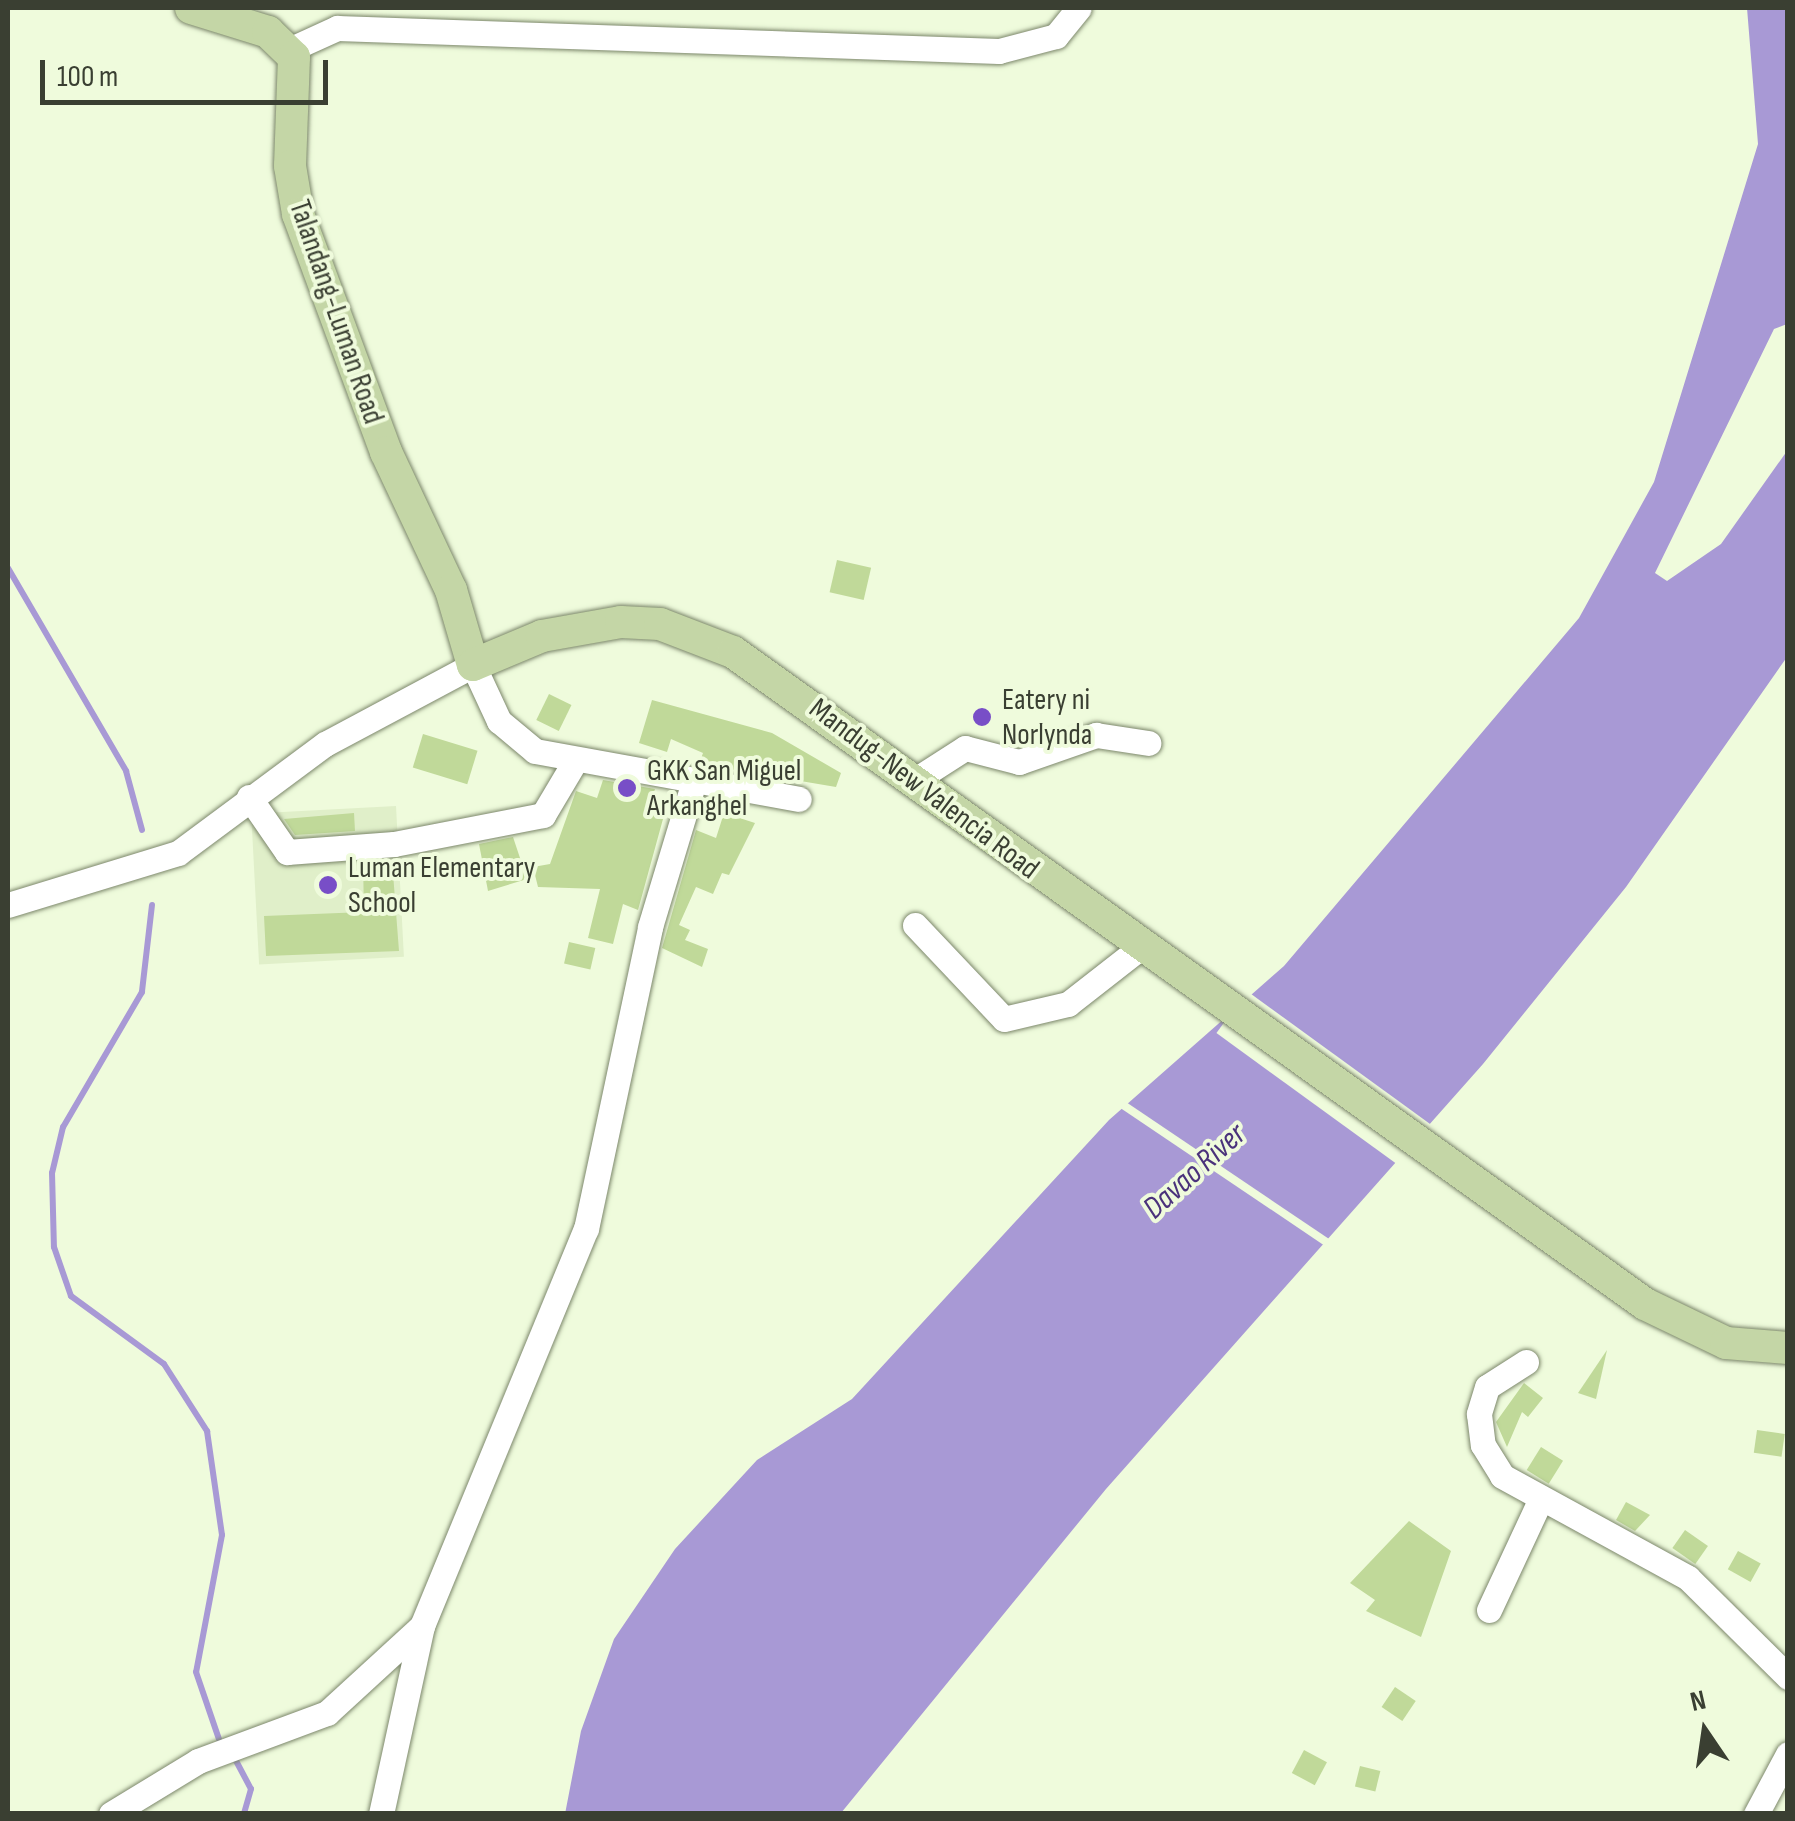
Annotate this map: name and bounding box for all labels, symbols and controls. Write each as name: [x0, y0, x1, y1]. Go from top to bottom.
scale bar: [45, 40, 332, 102]
text: 100 m: [57, 59, 118, 95]
street label: Talandang-Luman Road: [281, 195, 391, 429]
place label: Eatery ni Norlynda: [1002, 682, 1092, 752]
street label: Mandug-New Valencia Road: [802, 691, 1046, 887]
marker: Eatery ni Norlynda: [971, 706, 993, 728]
place label: GKK San Miguel Arkanghel: [647, 753, 801, 824]
marker: GKK San Miguel Arkanghel: [616, 777, 638, 799]
place label: Luman Elementary School: [348, 850, 535, 920]
marker: Luman Elementary School: [317, 874, 339, 896]
water label: Davao River: [1136, 1116, 1254, 1228]
north arrow: [1655, 1681, 1755, 1781]
text: N: [1687, 1684, 1709, 1719]

